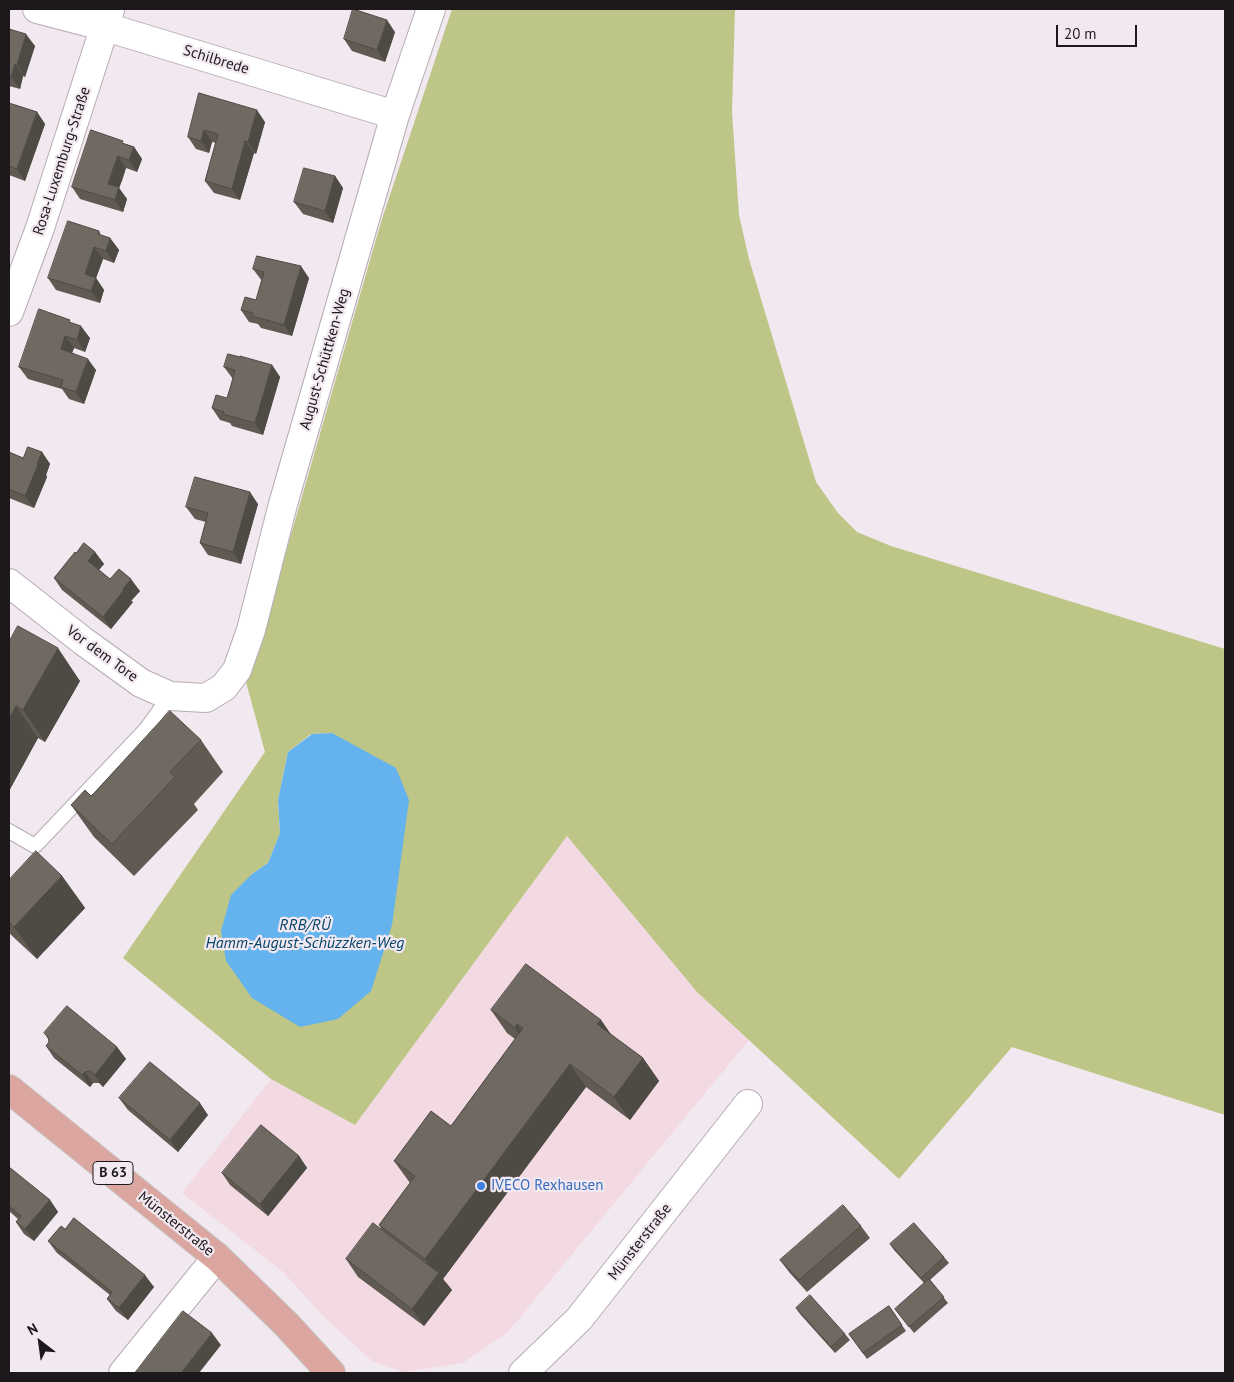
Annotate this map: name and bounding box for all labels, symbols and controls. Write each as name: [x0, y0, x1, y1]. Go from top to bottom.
scale bar: [1059, 15, 1140, 47]
text: 20 m: [1064, 24, 1097, 43]
street label: Schilbrede: [181, 41, 251, 79]
street label: Rosa-Luxemburg-Straße: [30, 85, 94, 237]
street label: August-Schüttken-Weg: [296, 286, 354, 432]
street label: Vor dem Tore: [63, 622, 141, 686]
water label: RRB/RÜ Hamm-August-Schüzzken-Weg: [206, 915, 404, 953]
road number: B 63: [93, 1162, 133, 1184]
place label: IVECO Rexhausen: [491, 1177, 603, 1195]
marker: IVECO Rexhausen: [475, 1180, 487, 1192]
street label: Münsterstraße: [134, 1188, 218, 1260]
street label: Münsterstraße: [604, 1200, 676, 1284]
north arrow: [15, 1317, 65, 1367]
text: N: [24, 1319, 41, 1339]

